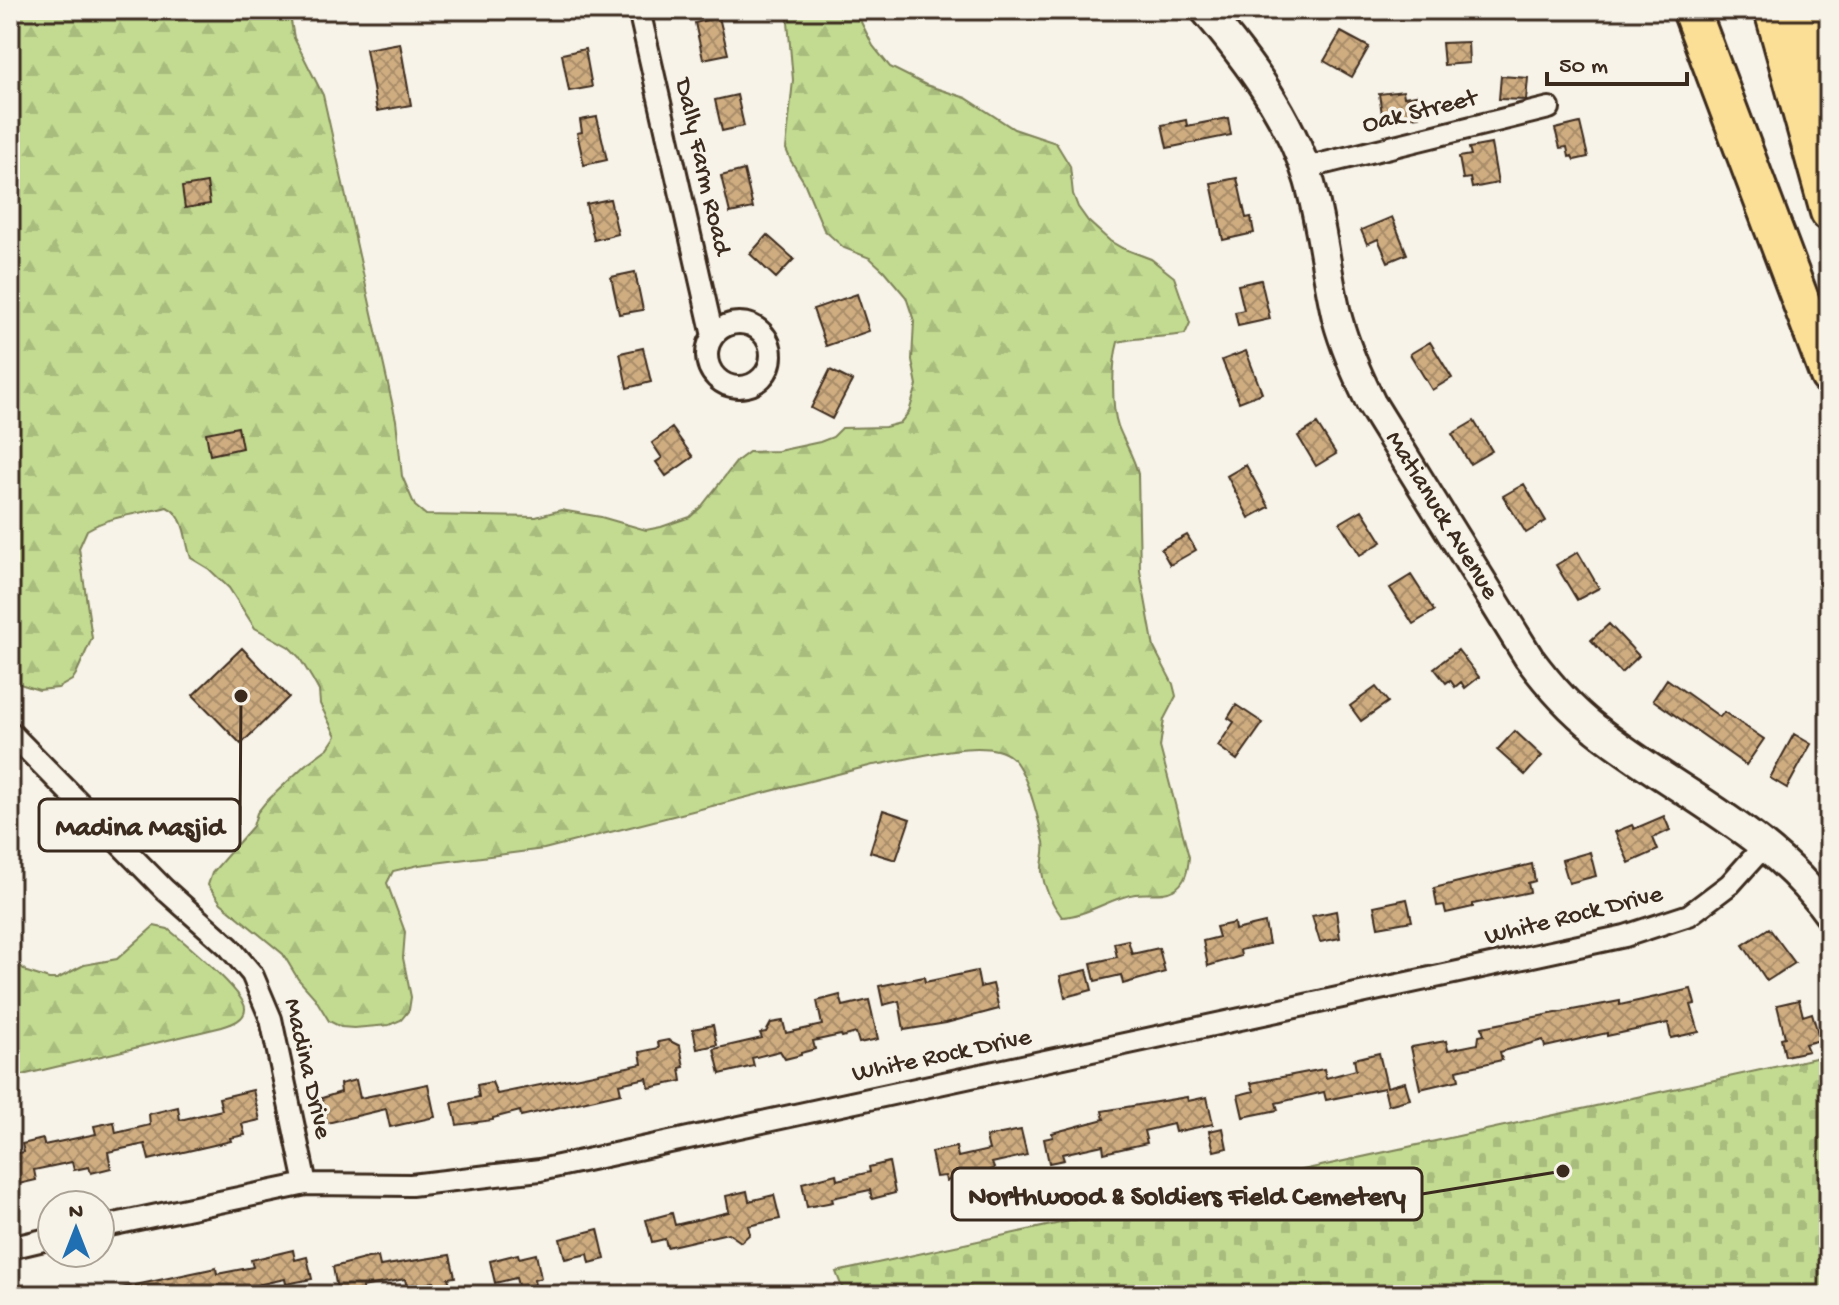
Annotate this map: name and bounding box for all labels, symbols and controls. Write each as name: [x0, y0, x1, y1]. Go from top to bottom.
scale bar: [1547, 36, 1687, 86]
text: 50 m: [1559, 53, 1608, 82]
street label: Dally Farm Road: [665, 74, 737, 260]
street label: Oak Street: [1359, 83, 1483, 142]
street label: Matianuck Avenue: [1377, 426, 1505, 606]
callout: Madina Masjid: [39, 799, 240, 851]
text: Madina Masjid: [56, 813, 227, 846]
street label: White Rock Drive: [1482, 880, 1667, 954]
street label: Madina Drive: [275, 996, 337, 1143]
street label: White Rock Drive: [850, 1023, 1035, 1091]
callout: Northwood & Soldiers Field Cemetery: [952, 1168, 1422, 1220]
text: Northwood & Soldiers Field Cemetery: [968, 1182, 1406, 1215]
north arrow: [36, 1189, 116, 1269]
text: N: [69, 1200, 83, 1226]

